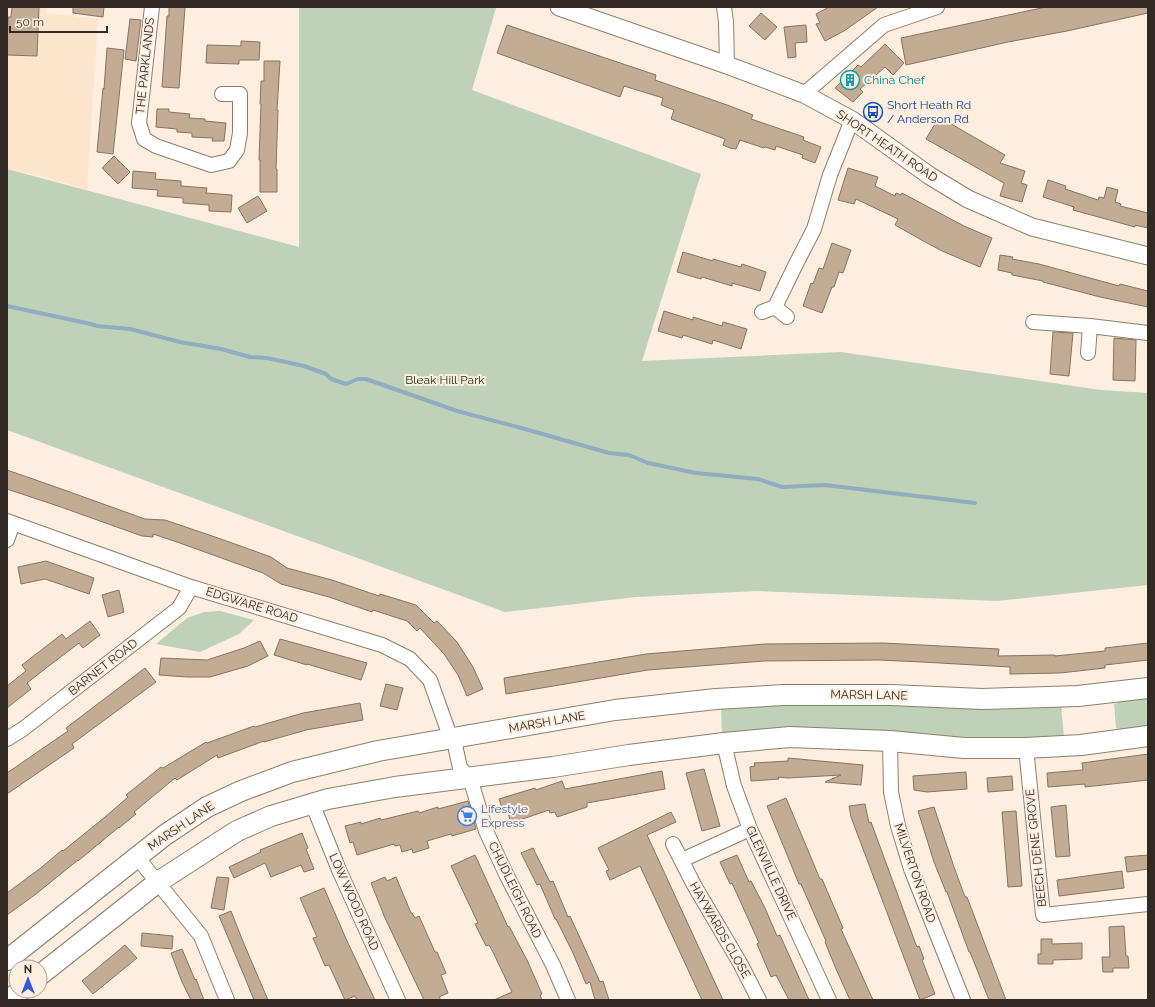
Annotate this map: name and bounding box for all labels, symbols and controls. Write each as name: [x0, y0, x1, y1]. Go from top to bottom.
scale bar: [10, 8, 107, 34]
text: 50 m: [16, 15, 44, 29]
street label: THE PARKLANDS: [133, 17, 157, 115]
building icon: China Chef: [839, 69, 861, 91]
place label: China Chef: [864, 73, 926, 87]
place label: Short Heath Rd / Anderson Rd: [887, 98, 971, 126]
bus stop icon: Short Heath Rd / Anderson Rd: [862, 101, 884, 123]
street label: SHORT HEATH ROAD: [834, 107, 941, 185]
park label: Bleak Hill Park: [405, 373, 485, 387]
street label: EDGWARE ROAD: [204, 584, 300, 626]
street label: BARNET ROAD: [66, 635, 141, 698]
street label: MARSH LANE: [830, 687, 908, 703]
street label: MARSH LANE: [508, 708, 586, 736]
street label: BEECH DENE GROVE: [1023, 788, 1049, 908]
street label: MARSH LANE: [145, 799, 217, 853]
place label: Lifestyle Express: [481, 802, 528, 830]
supermarket icon: Lifestyle Express: [456, 805, 478, 827]
street label: MILVERTON ROAD: [891, 822, 939, 925]
street label: GLENVILLE DRIVE: [743, 824, 799, 922]
street label: CHUDLEIGH ROAD: [486, 839, 545, 941]
street label: LOW WOOD ROAD: [326, 851, 382, 953]
street label: HAYWARDS CLOSE: [687, 879, 753, 981]
north arrow: [8, 959, 48, 999]
text: N: [24, 963, 32, 976]

